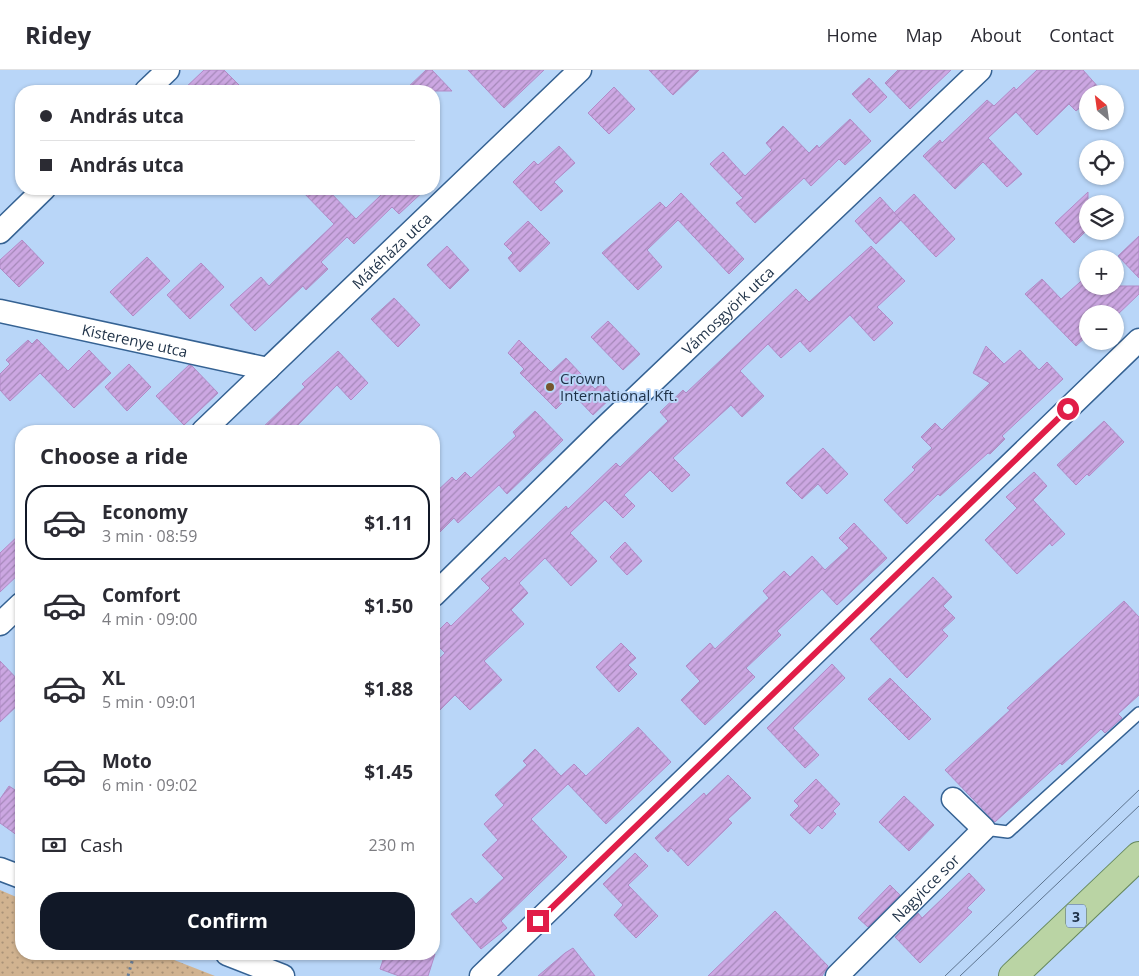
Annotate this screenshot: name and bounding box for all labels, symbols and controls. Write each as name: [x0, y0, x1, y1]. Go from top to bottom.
text: Ridey: [25, 18, 91, 51]
text: Home: [827, 23, 877, 47]
text: Map: [905, 23, 943, 47]
text: About: [971, 23, 1021, 47]
text: Contact: [1049, 23, 1114, 47]
north arrow: [1079, 85, 1124, 130]
map controls: [1079, 85, 1124, 350]
text: András utca: [70, 103, 184, 129]
button: locate: [1079, 140, 1124, 185]
text: András utca: [70, 152, 184, 178]
button: layers: [1079, 195, 1124, 240]
street label: Mátéháza utca: [348, 208, 435, 293]
button: +: [1079, 250, 1124, 295]
street label: Vámosgyörk utca: [677, 262, 778, 359]
button: −: [1079, 305, 1124, 350]
street label: Kisterenye utca: [80, 319, 190, 361]
place label: Crown International Kft.: [560, 368, 678, 405]
marker: Crown International Kft.: [544, 381, 556, 393]
route start: [1057, 398, 1079, 420]
text: Choose a ride: [40, 440, 188, 470]
text: Economy: [102, 499, 188, 525]
icon: car: [42, 500, 87, 545]
text: $1.11: [364, 510, 413, 536]
text: 3 min · 08:59: [102, 525, 197, 547]
text: Comfort: [102, 582, 181, 608]
icon: car: [42, 583, 87, 628]
text: $1.50: [364, 593, 413, 619]
text: 4 min · 09:00: [102, 608, 197, 630]
text: XL: [102, 665, 125, 691]
icon: car: [42, 666, 87, 711]
text: $1.88: [364, 676, 413, 702]
text: 5 min · 09:01: [102, 691, 197, 713]
text: Moto: [102, 748, 152, 774]
icon: car: [42, 749, 87, 794]
text: $1.45: [364, 759, 413, 785]
text: 6 min · 09:02: [102, 774, 197, 796]
icon: cash: [40, 831, 68, 859]
text: Cash: [80, 832, 123, 858]
text: 230 m: [369, 834, 415, 856]
street label: Nagyicce sor: [887, 849, 964, 926]
button: Confirm: [40, 892, 415, 950]
road number: 3: [1066, 904, 1086, 928]
route end: [527, 910, 549, 932]

